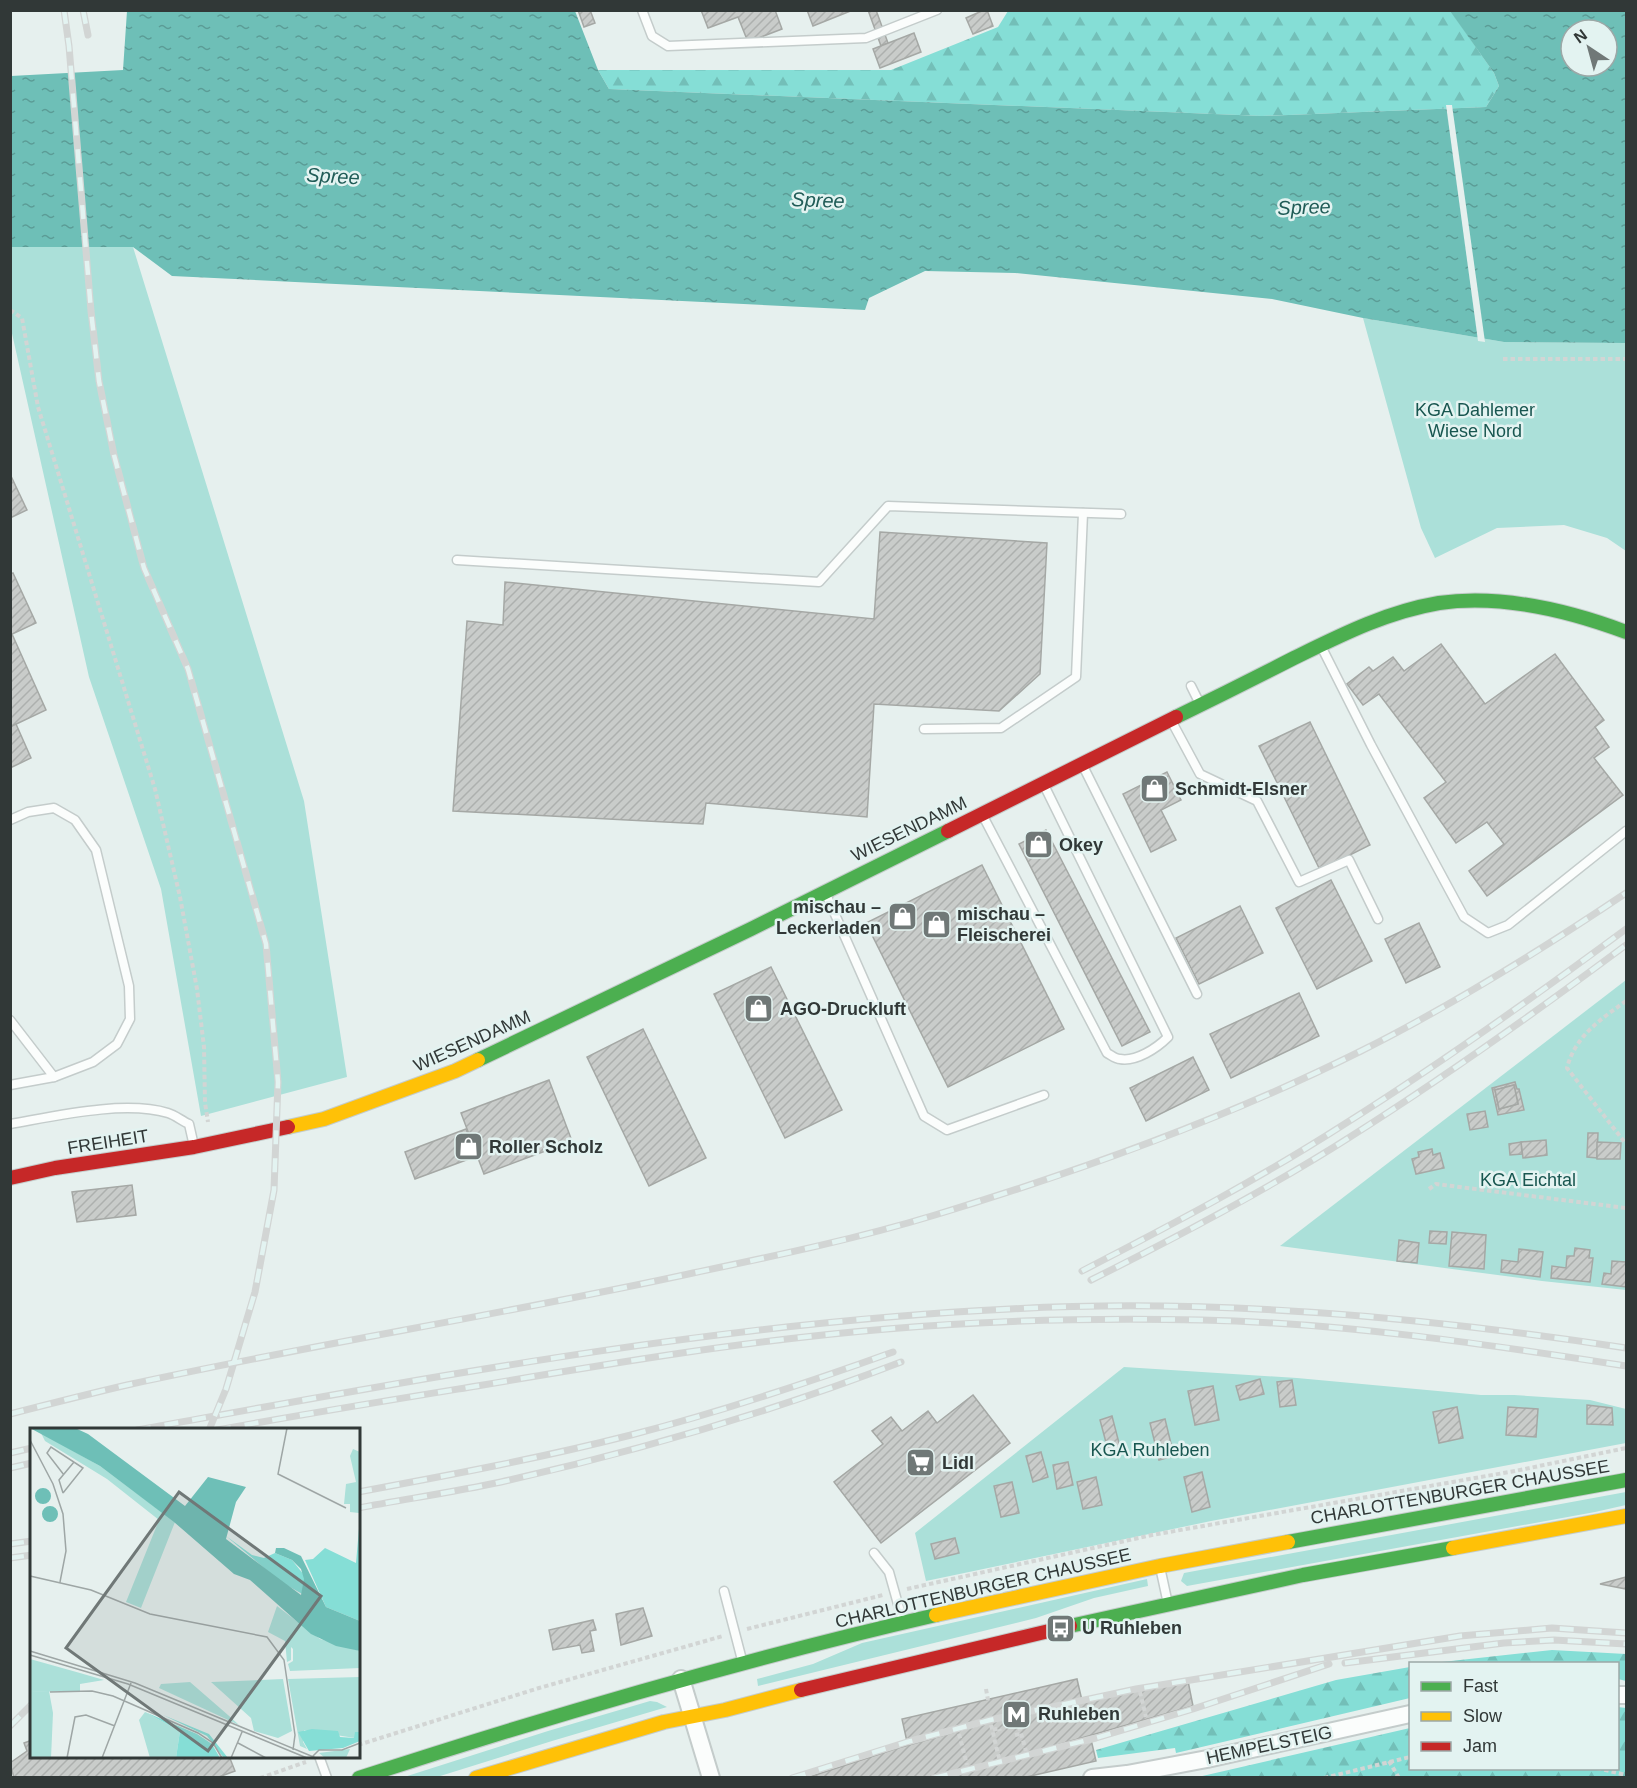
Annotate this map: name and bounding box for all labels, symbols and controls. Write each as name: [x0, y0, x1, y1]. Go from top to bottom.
north arrow: [1559, 18, 1619, 78]
text: N: [1571, 26, 1590, 47]
water label: Spree: [306, 164, 360, 188]
water label: Spree: [791, 188, 845, 212]
water label: Spree: [1277, 195, 1331, 219]
park label: KGA Dahlemer Wiese Nord: [1415, 400, 1535, 441]
shop icon: Schmidt-Elsner: [1138, 773, 1170, 805]
place label: Schmidt-Elsner: [1175, 779, 1307, 799]
street label: WIESENDAMM: [848, 792, 970, 866]
shop icon: Okey: [1022, 829, 1054, 861]
place label: Okey: [1059, 835, 1103, 855]
place label: mischau – Leckerladen: [776, 897, 881, 938]
shop icon: mischau – Leckerladen: [886, 901, 918, 933]
place label: mischau – Fleischerei: [957, 904, 1051, 945]
shop icon: mischau – Fleischerei: [920, 908, 952, 940]
shop icon: AGO-Druckluft: [743, 993, 775, 1025]
place label: AGO-Druckluft: [780, 999, 906, 1019]
street label: WIESENDAMM: [410, 1006, 534, 1076]
street label: FREIHEIT: [66, 1126, 150, 1158]
shop icon: Roller Scholz: [452, 1131, 484, 1163]
place label: Roller Scholz: [489, 1137, 603, 1157]
park label: KGA Eichtal: [1480, 1170, 1576, 1190]
inset map: [30, 1428, 360, 1758]
park label: KGA Ruhleben: [1090, 1440, 1210, 1460]
supermarket icon: Lidl: [905, 1447, 937, 1479]
place label: Lidl: [942, 1453, 974, 1473]
street label: CHARLOTTENBURGER CHAUSSEE: [1309, 1456, 1611, 1528]
street label: CHARLOTTENBURGER CHAUSSEE: [833, 1544, 1133, 1632]
bus stop icon: U Ruhleben: [1045, 1612, 1077, 1644]
place label: U Ruhleben: [1082, 1618, 1182, 1638]
legend: [1409, 1662, 1619, 1770]
text: Fast: [1463, 1676, 1498, 1696]
metro station icon: Ruhleben: [1001, 1698, 1033, 1730]
place label: Ruhleben: [1038, 1704, 1120, 1724]
text: Slow: [1463, 1706, 1503, 1726]
street label: HEMPELSTEIG: [1204, 1722, 1334, 1768]
text: Jam: [1463, 1736, 1497, 1756]

